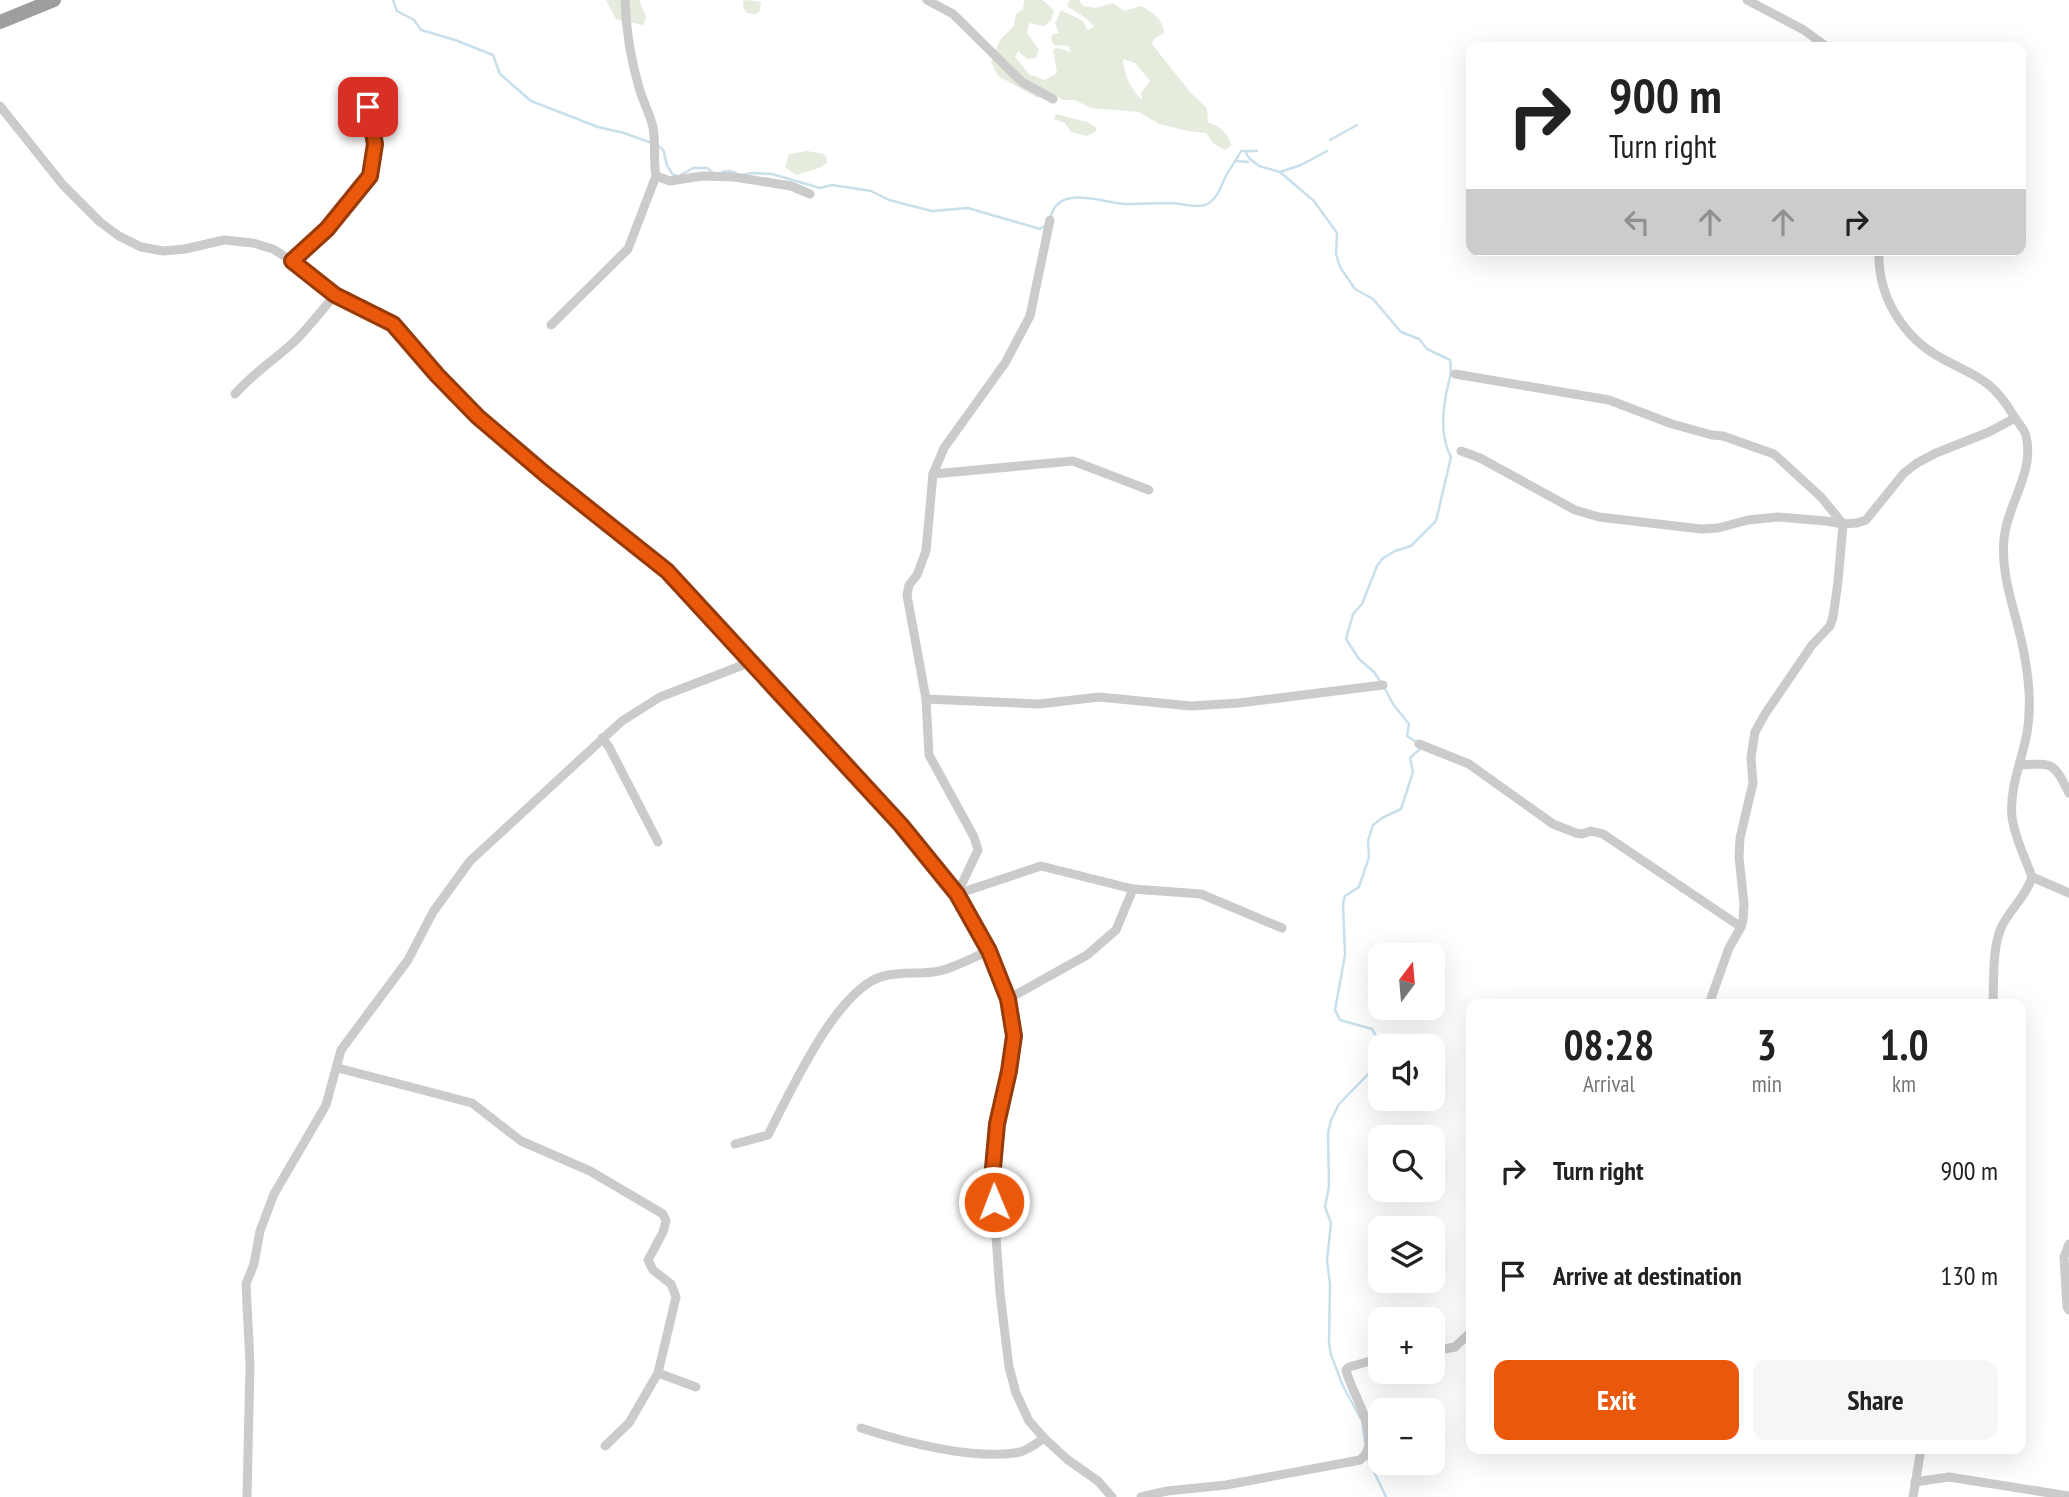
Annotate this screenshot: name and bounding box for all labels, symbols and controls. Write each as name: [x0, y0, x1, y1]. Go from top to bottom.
text: 900 m: [1609, 63, 1722, 127]
icon: right: [1494, 70, 1585, 161]
pin: [338, 77, 398, 137]
icon: arrive: [349, 88, 387, 126]
text: Turn right: [1609, 125, 1717, 167]
icon: left: [1618, 203, 1656, 241]
icon: ahead: [1691, 203, 1729, 241]
icon: ahead: [1764, 203, 1802, 241]
icon: right: [1837, 203, 1875, 241]
north arrow: [1368, 943, 1446, 1020]
map controls: [1368, 943, 1445, 1475]
text: 08:28: [1564, 1017, 1654, 1072]
text: 3: [1757, 1017, 1777, 1072]
text: 1.0: [1879, 1017, 1928, 1072]
button: sound: [1368, 1034, 1445, 1111]
text: Arrival: [1583, 1069, 1635, 1098]
text: min: [1752, 1069, 1782, 1098]
text: km: [1892, 1069, 1916, 1098]
button: search: [1368, 1125, 1445, 1202]
icon: right: [1494, 1152, 1532, 1190]
text: Turn right: [1553, 1154, 1644, 1187]
text: 900 m: [1940, 1154, 1998, 1187]
position arrow: [957, 1165, 1031, 1239]
button: layers: [1368, 1216, 1445, 1293]
icon: arrive: [1494, 1257, 1532, 1295]
text: Arrive at destination: [1553, 1259, 1742, 1292]
text: 130 m: [1940, 1259, 1998, 1292]
button: +: [1368, 1307, 1445, 1384]
button: Exit: [1494, 1360, 1739, 1440]
button: Share: [1753, 1360, 1998, 1440]
button: −: [1368, 1398, 1445, 1475]

